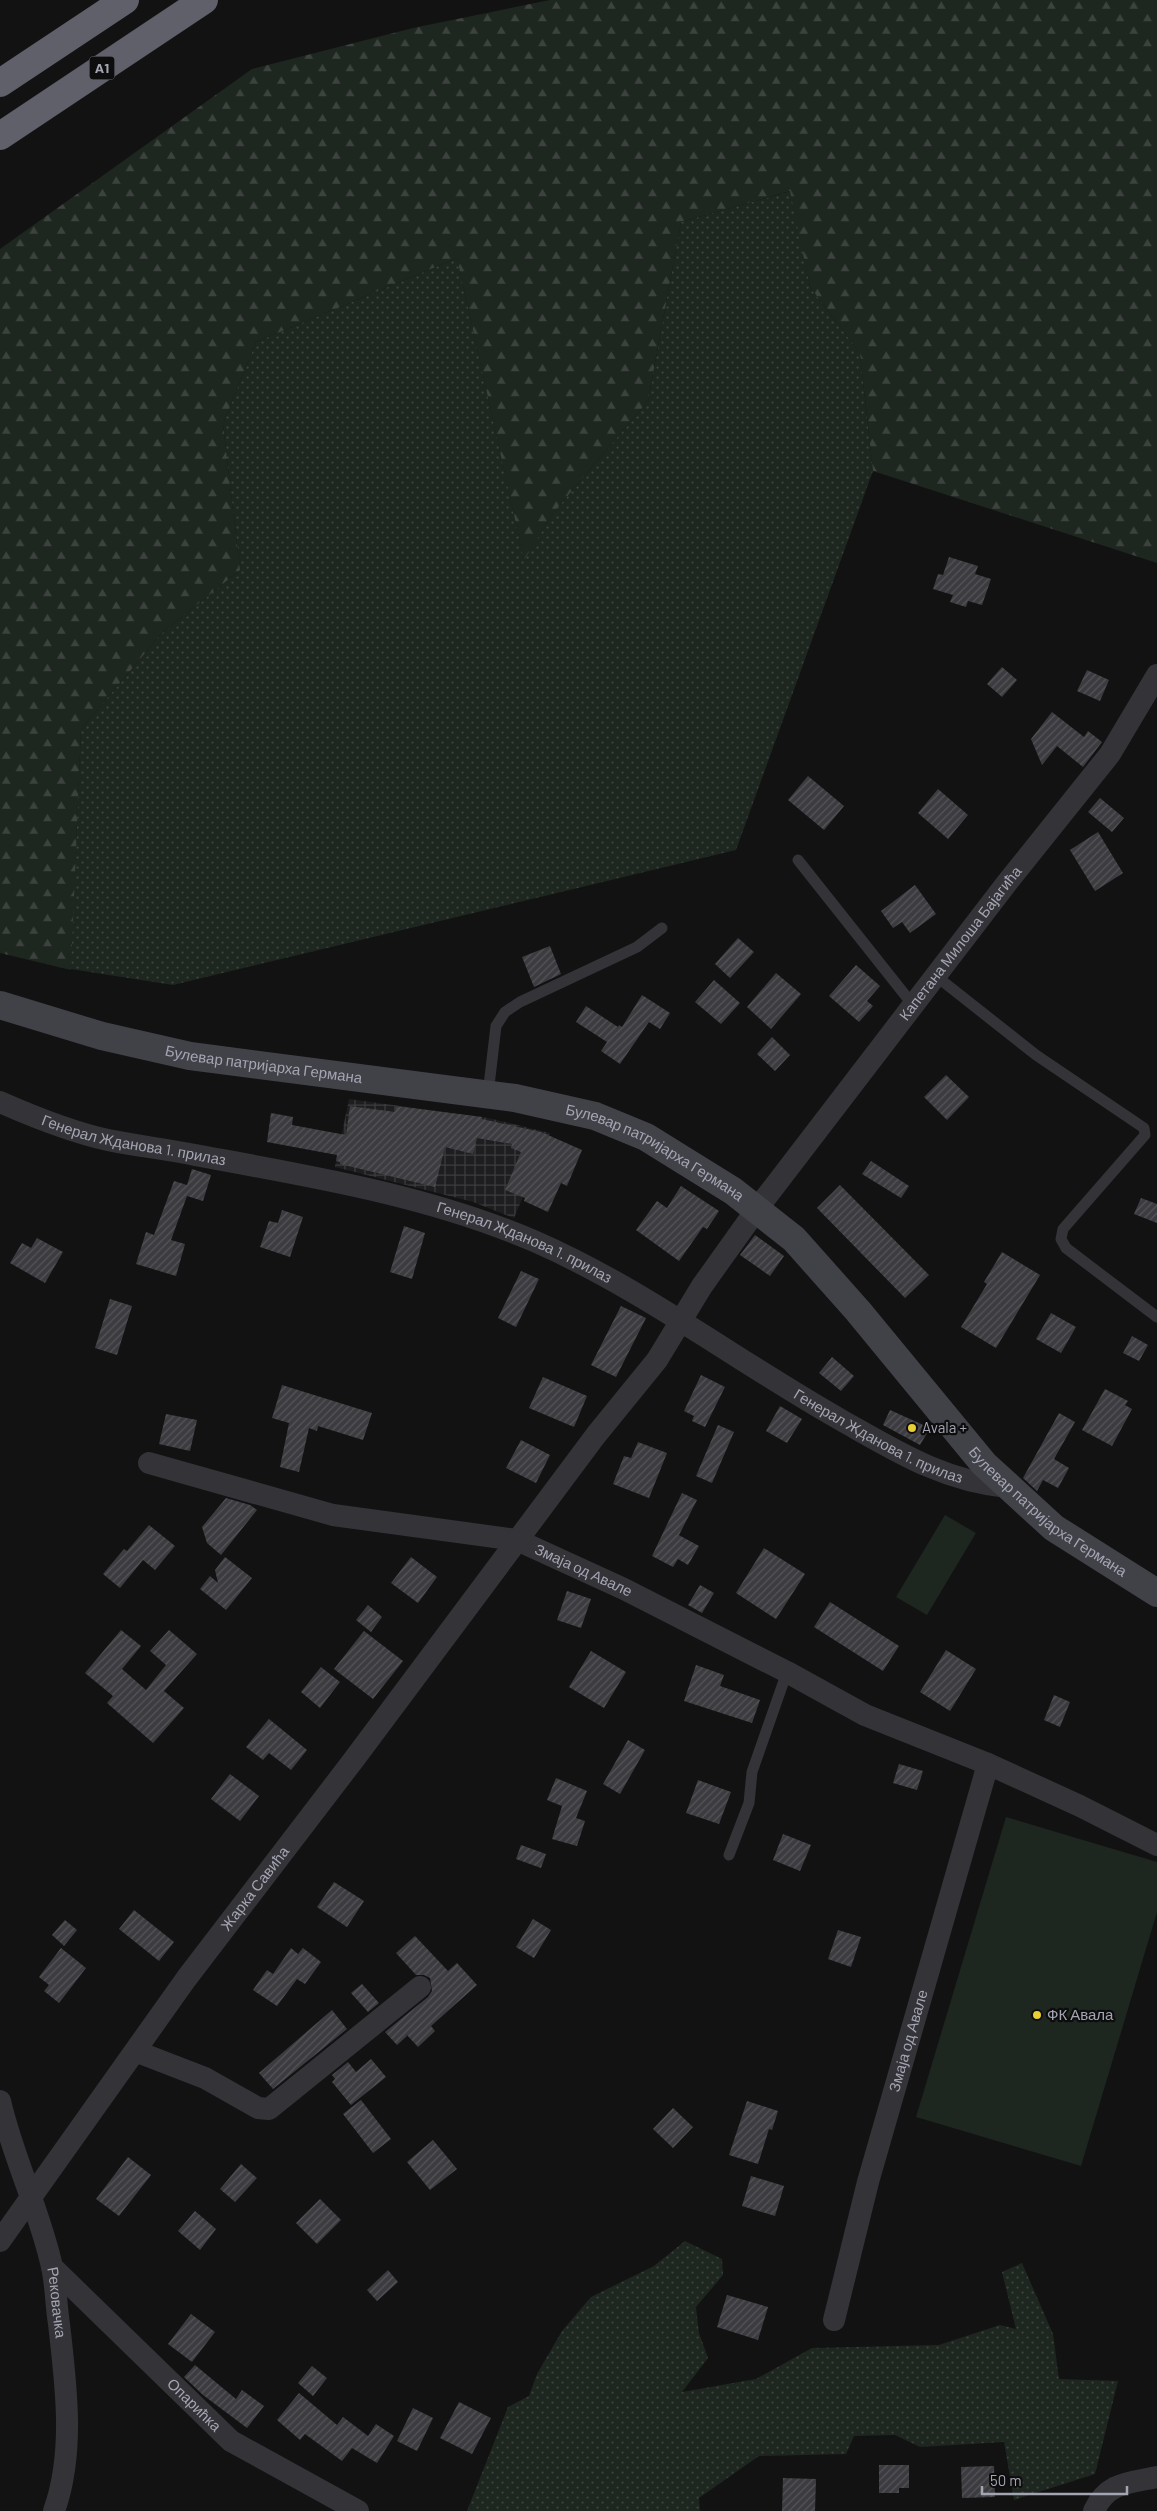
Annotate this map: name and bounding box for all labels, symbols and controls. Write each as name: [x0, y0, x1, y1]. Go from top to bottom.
road number: A1: [90, 56, 114, 80]
street label: Капетана Милоша Бајагића: [895, 862, 1025, 1024]
street label: Булевар патријарха Германа: [164, 1041, 364, 1086]
street label: Булевар патријарха Германа: [564, 1100, 749, 1205]
street label: Генерал Жданова 1. прилаз: [39, 1110, 228, 1169]
street label: Генерал Жданова 1. прилаз: [435, 1197, 616, 1286]
street label: Генерал Жданова 1. прилаз: [791, 1384, 965, 1486]
place label: Avala +: [922, 1418, 967, 1436]
marker: Avala +: [906, 1422, 918, 1434]
street label: Булевар патријарха Германа: [965, 1442, 1131, 1580]
street label: Змаја од Авале: [532, 1539, 636, 1600]
street label: Жарка Савића: [216, 1842, 293, 1934]
street label: Змаја од Авале: [884, 1987, 931, 2094]
place label: ФК Авала: [1047, 2005, 1114, 2023]
marker: ФК Авала: [1031, 2009, 1043, 2021]
street label: Рековачка: [44, 2265, 71, 2340]
street label: Опарићка: [164, 2374, 226, 2435]
scale bar: [982, 2464, 1127, 2496]
text: 50 m: [990, 2471, 1022, 2489]

